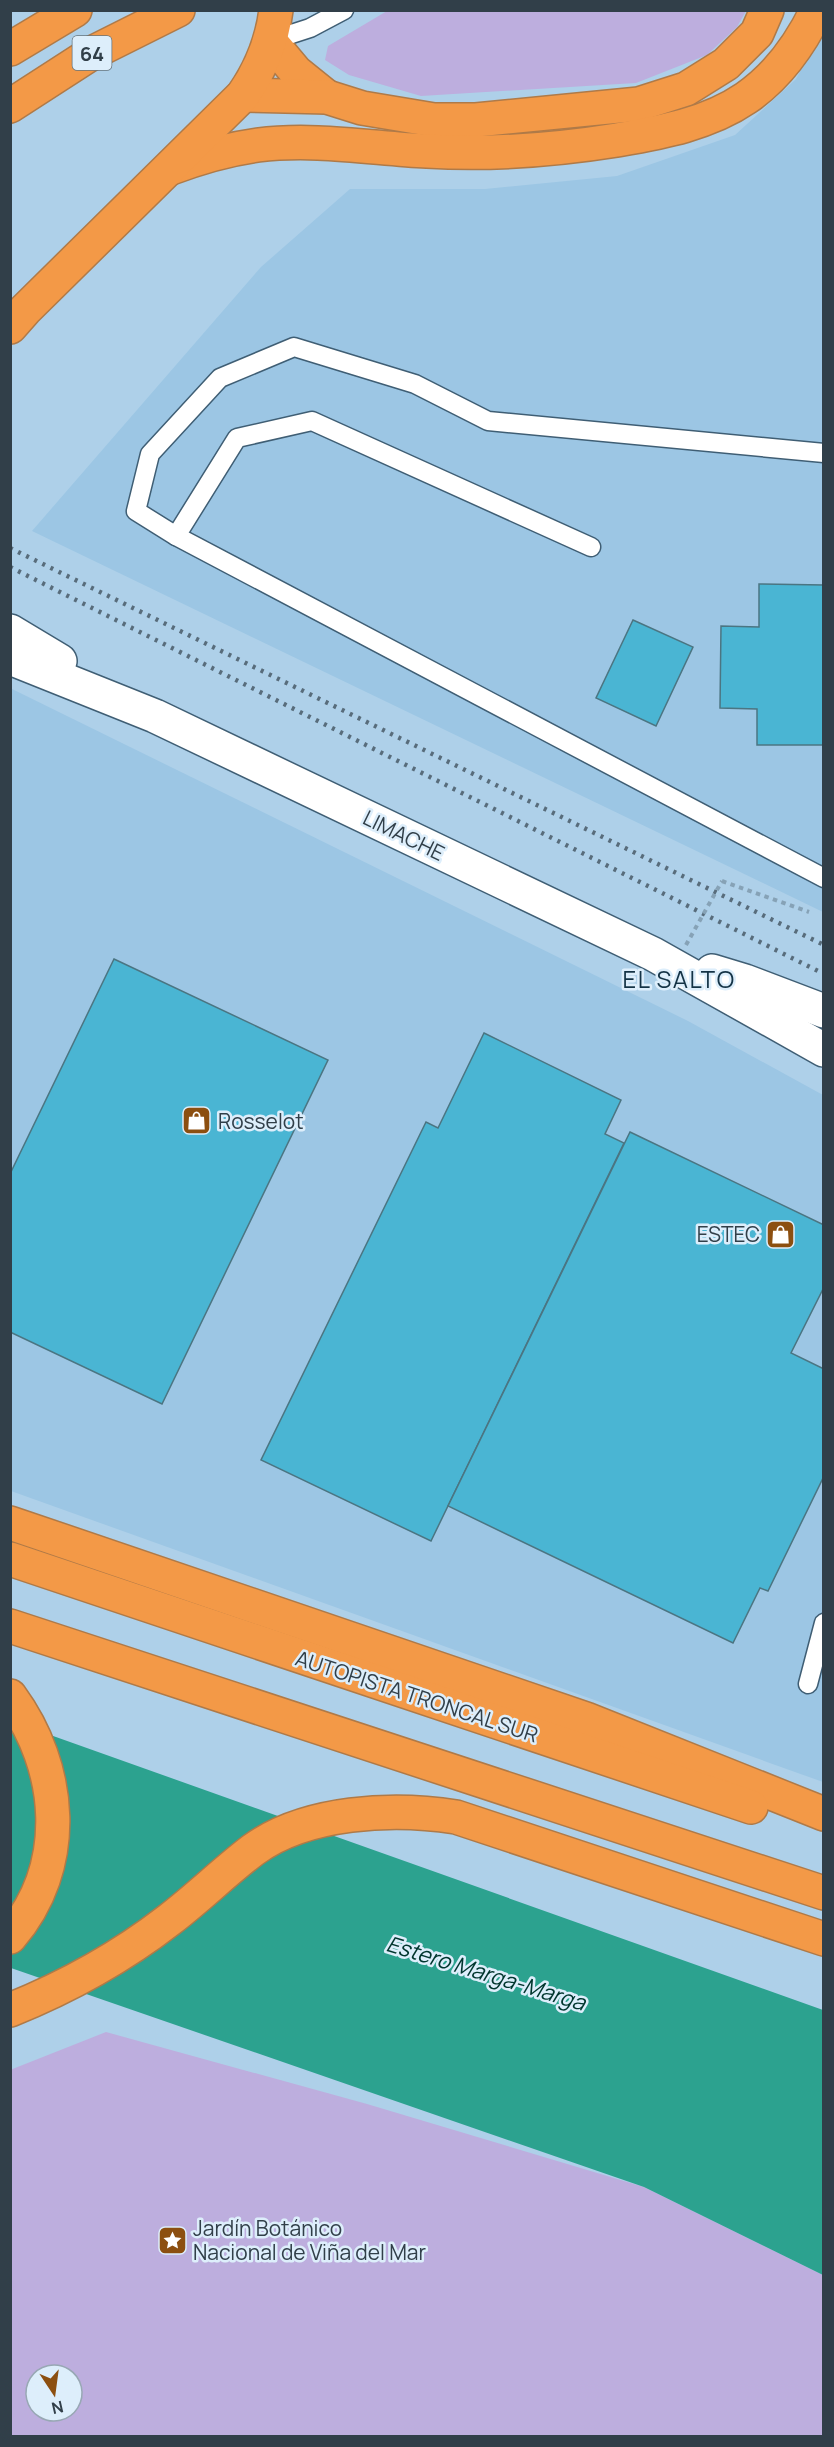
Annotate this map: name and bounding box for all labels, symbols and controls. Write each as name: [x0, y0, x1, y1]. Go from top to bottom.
road number: 64: [72, 36, 112, 70]
street label: LIMACHE: [359, 803, 449, 867]
district label: EL SALTO: [622, 962, 736, 995]
shop icon: Rosselot: [181, 1105, 213, 1137]
place label: Rosselot: [218, 1107, 304, 1135]
shop icon: ESTEC: [765, 1218, 797, 1250]
place label: ESTEC: [697, 1220, 760, 1248]
street label: AUTOPISTA TRONCAL SUR: [292, 1644, 542, 1748]
water label: Estero Marga-Marga: [383, 1928, 591, 2018]
place label: Jardín Botánico Nacional de Viña del Mar: [193, 2214, 426, 2266]
place icon: Jardín Botánico Nacional de Viña del Mar: [156, 2224, 188, 2256]
north arrow: [24, 2363, 84, 2423]
text: N: [49, 2396, 65, 2420]

